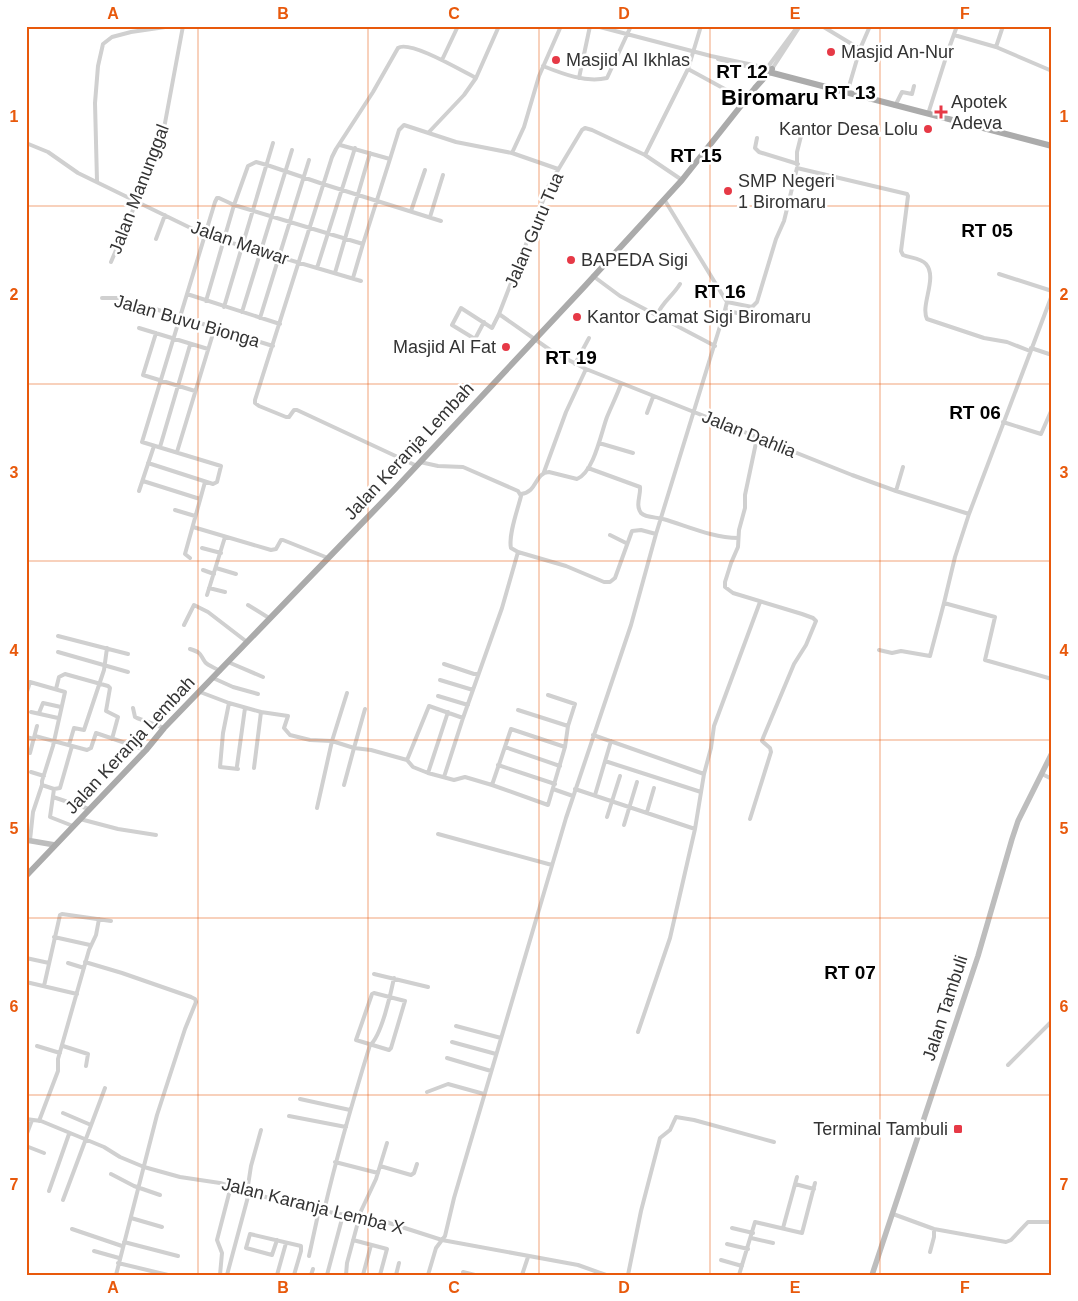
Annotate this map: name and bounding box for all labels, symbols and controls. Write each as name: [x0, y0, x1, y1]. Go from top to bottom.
text: A: [107, 5, 119, 22]
text: B: [277, 5, 289, 22]
text: C: [448, 5, 460, 22]
text: D: [618, 5, 630, 22]
text: E: [790, 5, 801, 22]
text: F: [960, 5, 970, 22]
place label: Masjid An-Nur: [841, 42, 954, 62]
marker: Masjid An-Nur: [825, 46, 837, 58]
place label: Masjid Al Ikhlas: [566, 50, 690, 70]
marker: Masjid Al Ikhlas: [550, 54, 562, 66]
district label: RT 12: [716, 61, 768, 82]
district label: RT 13: [824, 82, 876, 103]
district label: Biromaru: [721, 85, 819, 110]
place label: Apotek Adeva: [951, 92, 1008, 133]
marker: Apotek Adeva: [935, 106, 947, 118]
text: 1: [10, 108, 19, 125]
text: 1: [1060, 108, 1069, 125]
place label: Kantor Desa Lolu: [779, 119, 918, 139]
street label: Jalan Manunggal: [105, 121, 173, 257]
marker: Kantor Desa Lolu: [922, 123, 934, 135]
district label: RT 15: [670, 145, 722, 166]
street label: Jalan Guru Tua: [501, 169, 568, 291]
place label: SMP Negeri 1 Biromaru: [738, 171, 835, 212]
marker: SMP Negeri 1 Biromaru: [722, 185, 734, 197]
street label: Jalan Mawar: [189, 217, 291, 269]
district label: RT 05: [961, 220, 1013, 241]
place label: BAPEDA Sigi: [581, 250, 688, 270]
marker: BAPEDA Sigi: [565, 254, 577, 266]
district label: RT 16: [694, 281, 746, 302]
text: 2: [10, 286, 19, 303]
text: 2: [1060, 286, 1069, 303]
street label: Jalan Buvu Bionga: [112, 291, 263, 352]
place label: Kantor Camat Sigi Biromaru: [587, 307, 811, 327]
marker: Kantor Camat Sigi Biromaru: [571, 311, 583, 323]
place label: Masjid Al Fat: [393, 337, 496, 357]
marker: Masjid Al Fat: [500, 341, 512, 353]
district label: RT 19: [545, 347, 597, 368]
street label: Jalan Keranja Lembah: [340, 378, 478, 524]
district label: RT 06: [949, 402, 1001, 423]
street label: Jalan Dahlia: [699, 406, 800, 462]
text: 3: [10, 464, 19, 481]
text: 3: [1060, 464, 1069, 481]
text: 4: [10, 642, 19, 659]
text: 4: [1060, 642, 1069, 659]
street label: Jalan Keranja Lembah: [61, 672, 199, 818]
text: 5: [10, 820, 19, 837]
text: 5: [1060, 820, 1069, 837]
street label: Jalan Tambuli: [919, 953, 971, 1063]
district label: RT 07: [824, 962, 876, 983]
text: 6: [10, 998, 19, 1015]
text: 6: [1060, 998, 1069, 1015]
place label: Terminal Tambuli: [813, 1119, 948, 1139]
marker: Terminal Tambuli: [952, 1123, 964, 1135]
street label: Jalan Karanja Lemba X: [220, 1174, 406, 1238]
text: 7: [10, 1176, 19, 1193]
text: 7: [1060, 1176, 1069, 1193]
text: A: [107, 1279, 119, 1296]
text: B: [277, 1279, 289, 1296]
text: C: [448, 1279, 460, 1296]
text: D: [618, 1279, 630, 1296]
text: E: [790, 1279, 801, 1296]
text: F: [960, 1279, 970, 1296]

